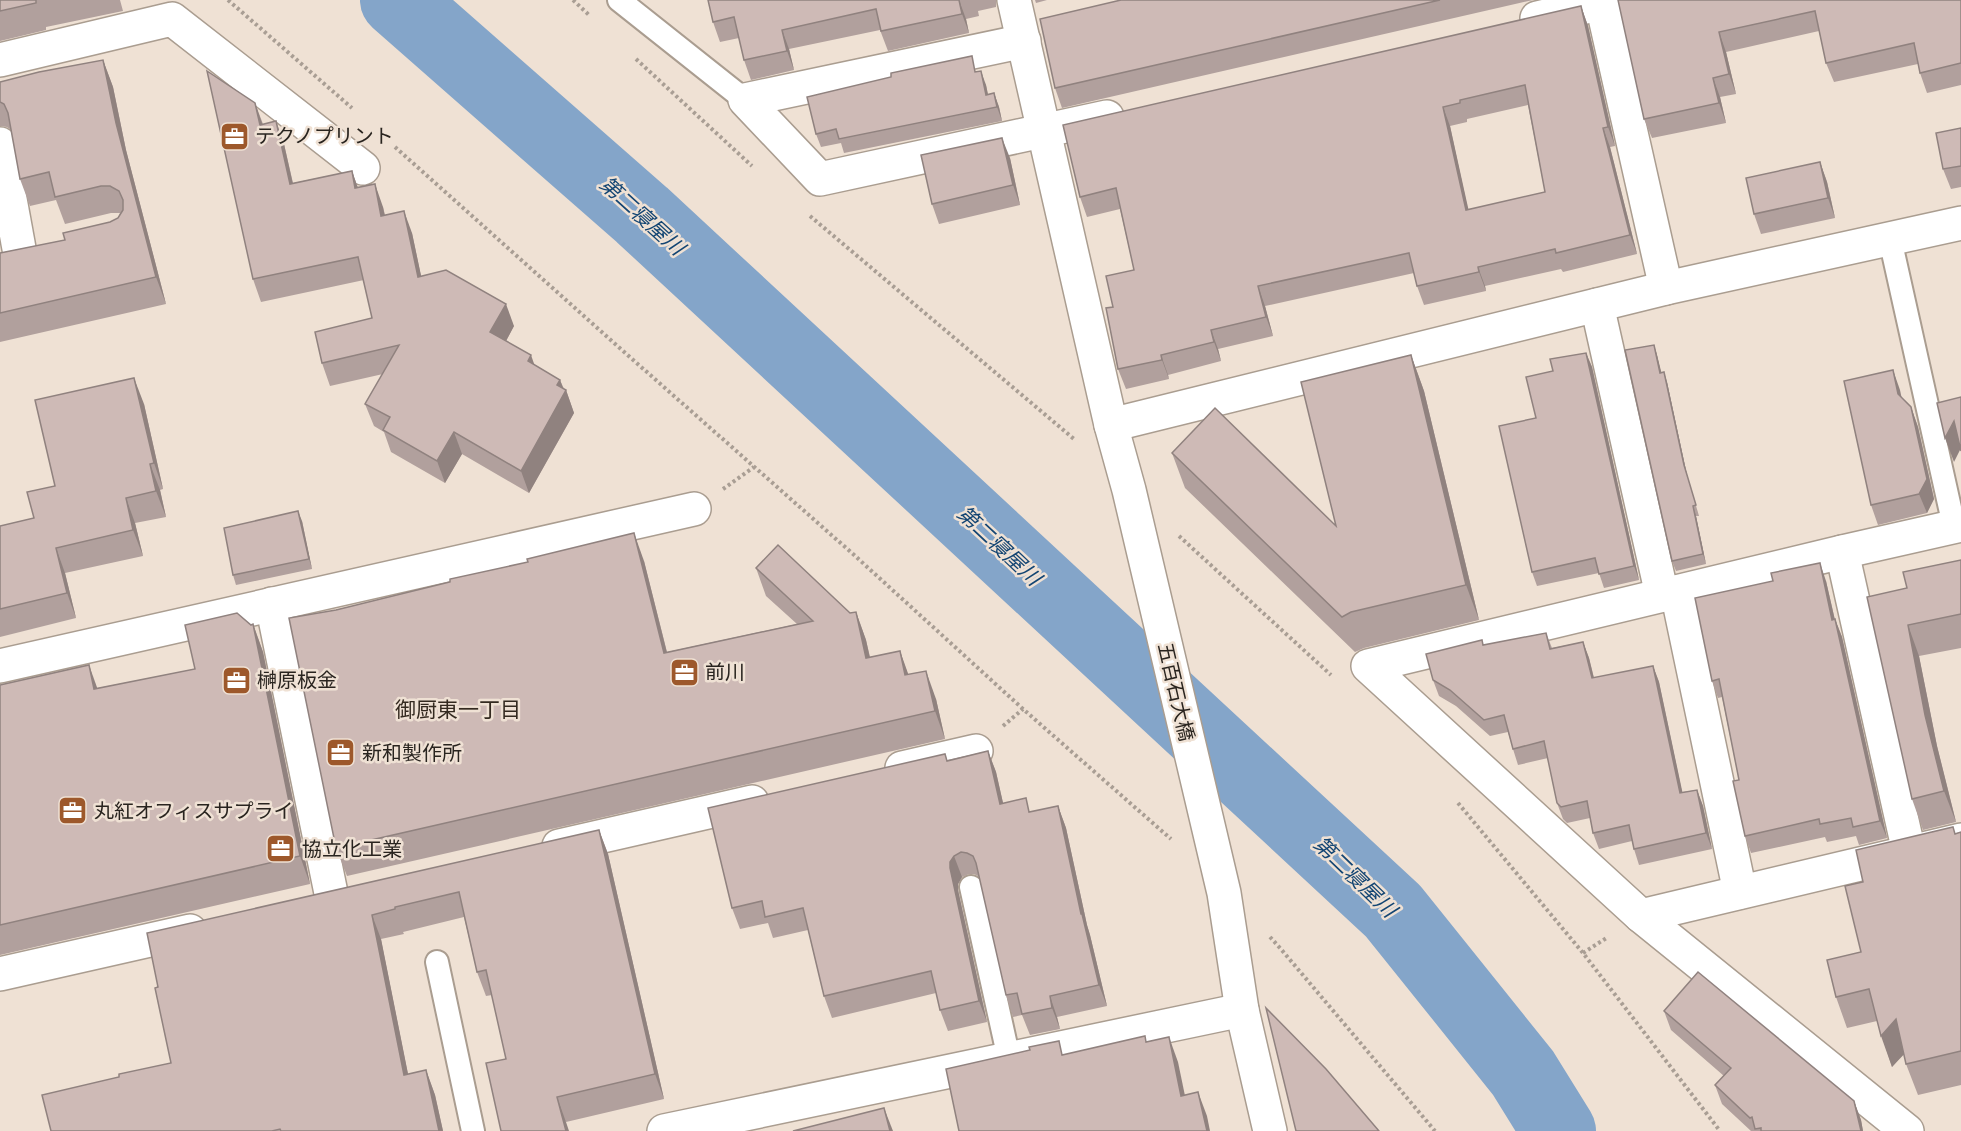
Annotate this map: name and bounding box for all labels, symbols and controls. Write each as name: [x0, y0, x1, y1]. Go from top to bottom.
office icon: テクノプリント: [218, 120, 250, 152]
place label: テクノプリント: [255, 125, 394, 147]
water label: 第二寝屋川: [595, 172, 691, 261]
water label: 第二寝屋川: [952, 501, 1047, 592]
street label: 五百石大橋: [1154, 641, 1198, 743]
office icon: 前川: [668, 656, 700, 688]
place label: 前川: [705, 661, 745, 683]
office icon: 榊原板金: [220, 664, 252, 696]
place label: 榊原板金: [257, 669, 337, 691]
district label: 御厨東一丁目: [395, 698, 521, 722]
office icon: 新和製作所: [325, 737, 357, 769]
place label: 新和製作所: [362, 742, 462, 764]
office icon: 丸紅オフィスサプライ: [57, 795, 89, 827]
place label: 丸紅オフィスサプライ: [94, 800, 294, 822]
water label: 第二寝屋川: [1309, 832, 1403, 923]
office icon: 協立化工業: [265, 833, 297, 865]
place label: 協立化工業: [302, 838, 402, 860]

